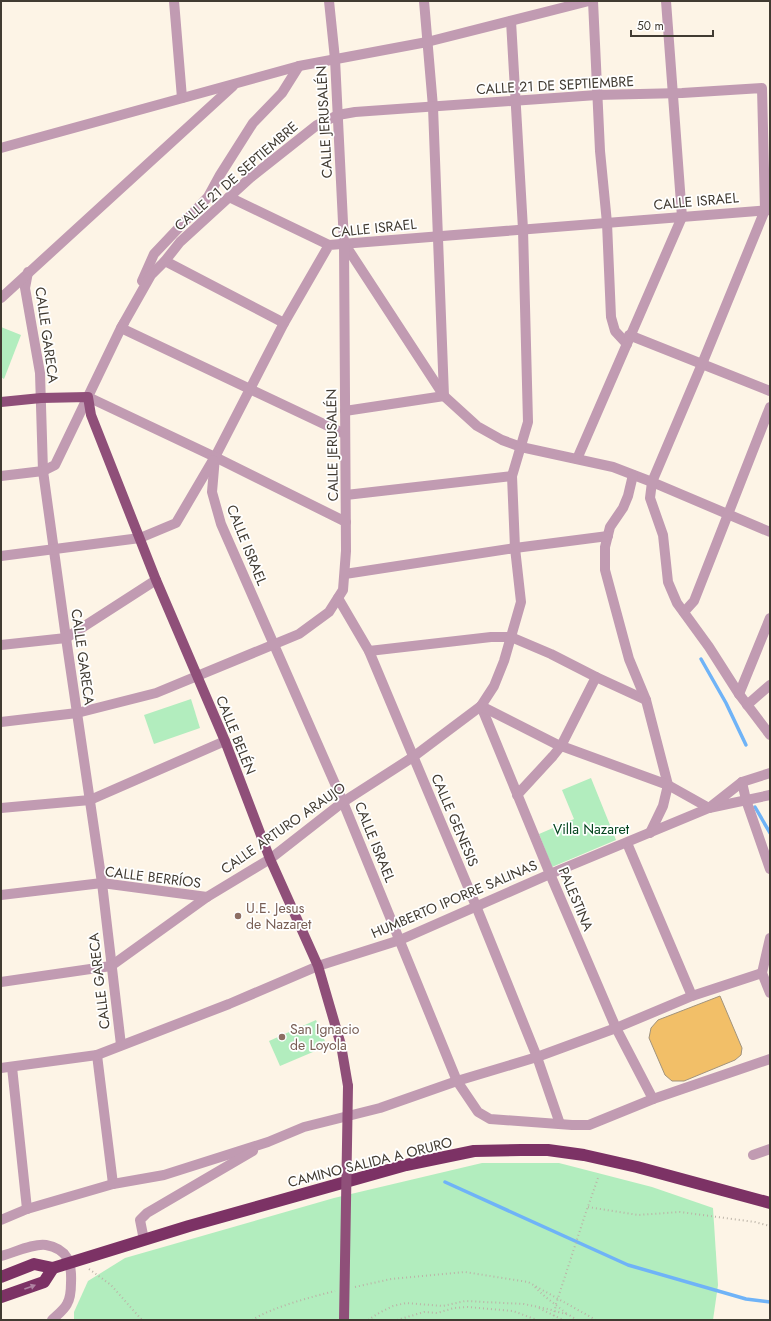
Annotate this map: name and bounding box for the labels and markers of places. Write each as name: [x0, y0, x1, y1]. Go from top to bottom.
place label: U.E. Jesus de Nazaret: [246, 898, 312, 934]
marker: U.E. Jesus de Nazaret: [233, 911, 243, 921]
place label: San Ignacio de Loyola: [290, 1019, 360, 1055]
marker: San Ignacio de Loyola: [277, 1032, 287, 1042]

